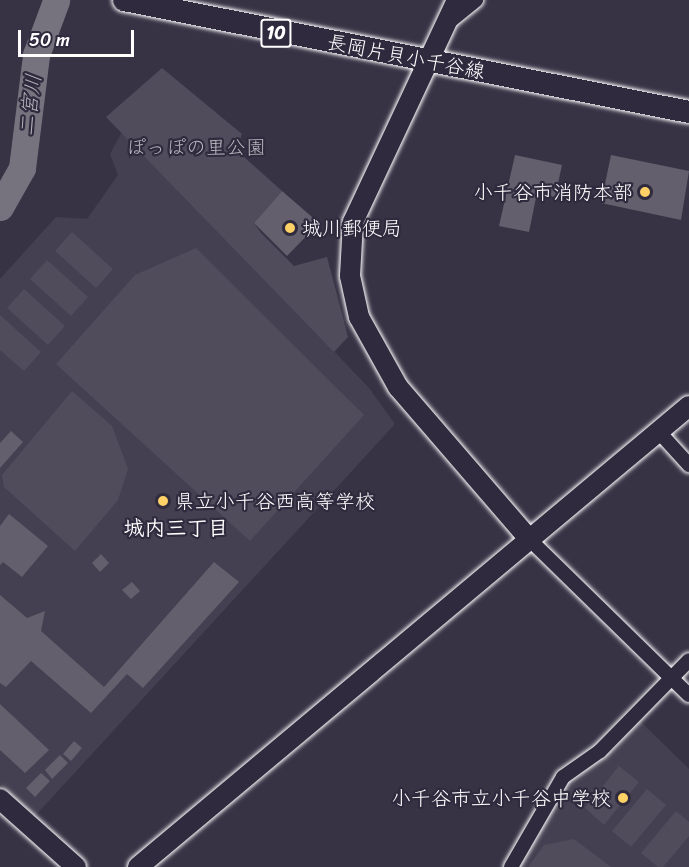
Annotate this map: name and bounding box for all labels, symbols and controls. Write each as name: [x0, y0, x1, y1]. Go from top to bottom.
scale bar: [21, 18, 136, 56]
road number: 10: [260, 18, 292, 48]
text: 50 m: [29, 24, 70, 56]
street label: 長岡片貝小千谷線: [325, 30, 487, 84]
water label: 二宮川: [14, 72, 46, 138]
park label: ぽっぽの里公園: [126, 135, 266, 159]
place label: 小千谷市消防本部: [473, 180, 633, 204]
marker: 小千谷市消防本部: [638, 185, 652, 199]
place label: 城川郵便局: [302, 216, 402, 240]
marker: 城川郵便局: [283, 221, 297, 235]
place label: 県立小千谷西高等学校: [175, 489, 375, 513]
marker: 県立小千谷西高等学校: [156, 494, 170, 508]
district label: 城内三丁目: [124, 515, 228, 541]
place label: 小千谷市立小千谷中学校: [391, 786, 611, 810]
marker: 小千谷市立小千谷中学校: [616, 791, 630, 805]

